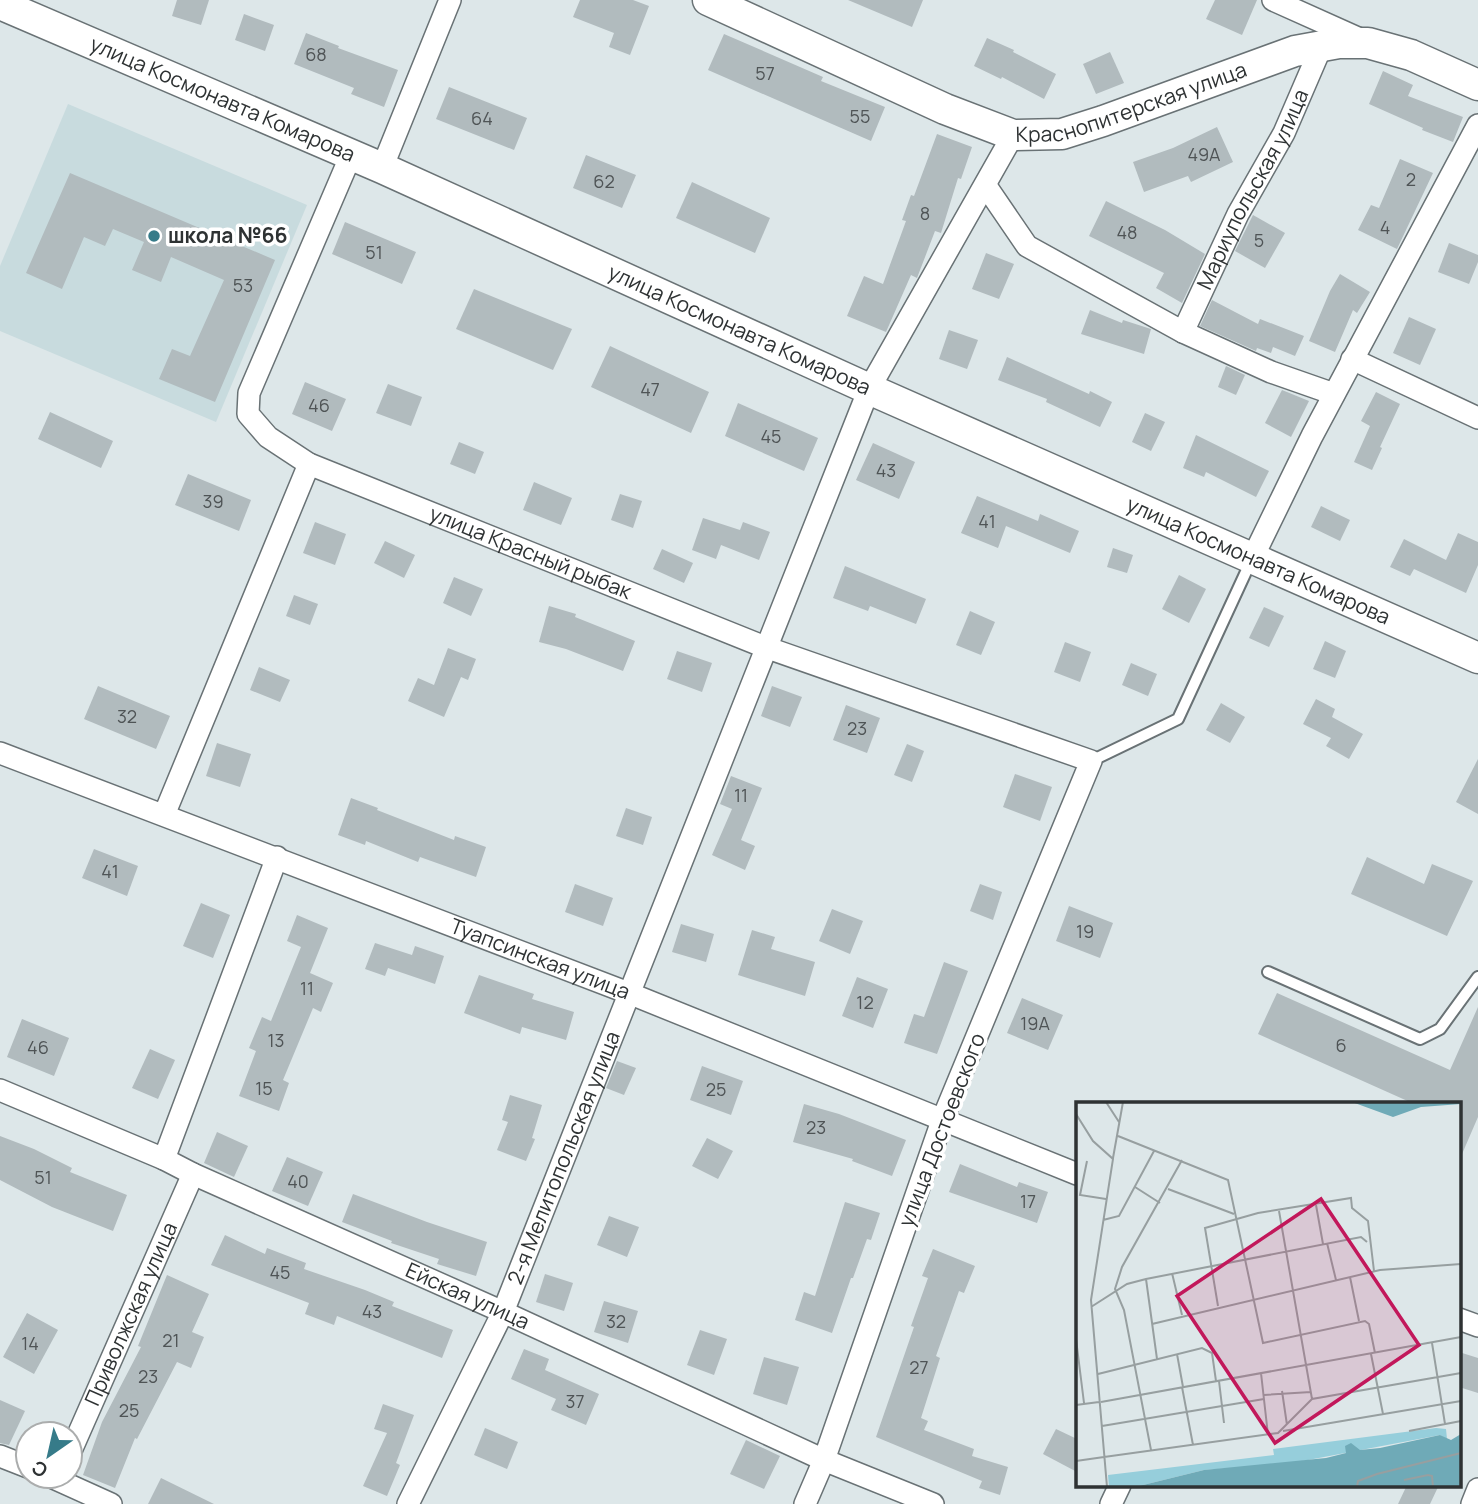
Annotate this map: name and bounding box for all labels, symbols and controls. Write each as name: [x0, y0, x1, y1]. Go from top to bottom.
street label: улица Космонавта Комарова: [86, 29, 360, 168]
house number: 68: [305, 42, 327, 66]
street label: Краснопитерская улица: [1015, 55, 1250, 148]
house number: 57: [755, 61, 775, 85]
street label: Мариупольская улица: [1190, 84, 1314, 294]
house number: 55: [850, 104, 870, 128]
house number: 64: [471, 106, 493, 130]
house number: 49А: [1187, 142, 1221, 166]
house number: 2: [1406, 167, 1416, 191]
house number: 62: [593, 169, 615, 193]
house number: 8: [920, 201, 930, 225]
house number: 4: [1380, 215, 1390, 239]
house number: 48: [1116, 220, 1138, 244]
place label: школа №66: [168, 221, 288, 249]
marker: школа №66: [146, 228, 162, 244]
house number: 5: [1254, 228, 1264, 252]
house number: 51: [365, 240, 383, 264]
street label: улица Космонавта Комарова: [604, 257, 875, 401]
house number: 53: [233, 273, 253, 297]
house number: 47: [640, 377, 660, 401]
house number: 46: [308, 393, 330, 417]
house number: 45: [760, 424, 782, 448]
house number: 43: [876, 458, 896, 482]
house number: 39: [202, 489, 224, 513]
street label: улица Космонавта Комарова: [1122, 489, 1395, 631]
street label: улица Красный рыбак: [426, 499, 636, 605]
house number: 41: [978, 509, 996, 533]
house number: 32: [117, 704, 137, 728]
house number: 23: [847, 716, 867, 740]
house number: 11: [734, 783, 748, 807]
house number: 41: [101, 859, 119, 883]
street label: Туапсинская улица: [446, 911, 634, 1005]
house number: 19: [1076, 919, 1094, 943]
house number: 11: [300, 976, 314, 1000]
house number: 12: [856, 990, 874, 1014]
house number: 19А: [1020, 1011, 1050, 1035]
street label: 2-я Мелитопольская улица: [500, 1027, 626, 1288]
house number: 13: [268, 1028, 284, 1052]
street label: улица Достоевского: [891, 1029, 991, 1231]
house number: 6: [1335, 1033, 1347, 1057]
house number: 46: [27, 1035, 49, 1059]
house number: 15: [255, 1076, 273, 1100]
house number: 25: [706, 1077, 726, 1101]
inset map: [1076, 1102, 1460, 1486]
house number: 23: [806, 1115, 826, 1139]
house number: 51: [34, 1165, 52, 1189]
house number: 40: [287, 1169, 309, 1193]
house number: 17: [1020, 1189, 1036, 1213]
street label: Приволжская улица: [78, 1217, 183, 1410]
street label: Ейская улица: [401, 1255, 534, 1335]
house number: 45: [269, 1260, 291, 1284]
house number: 43: [362, 1299, 382, 1323]
house number: 32: [606, 1309, 626, 1333]
house number: 21: [162, 1328, 180, 1352]
house number: 14: [21, 1331, 39, 1355]
house number: 27: [909, 1355, 929, 1379]
house number: 23: [138, 1364, 158, 1388]
house number: 37: [566, 1389, 585, 1413]
house number: 25: [119, 1398, 139, 1422]
north arrow: [14, 1420, 84, 1490]
text: С: [26, 1454, 53, 1484]

